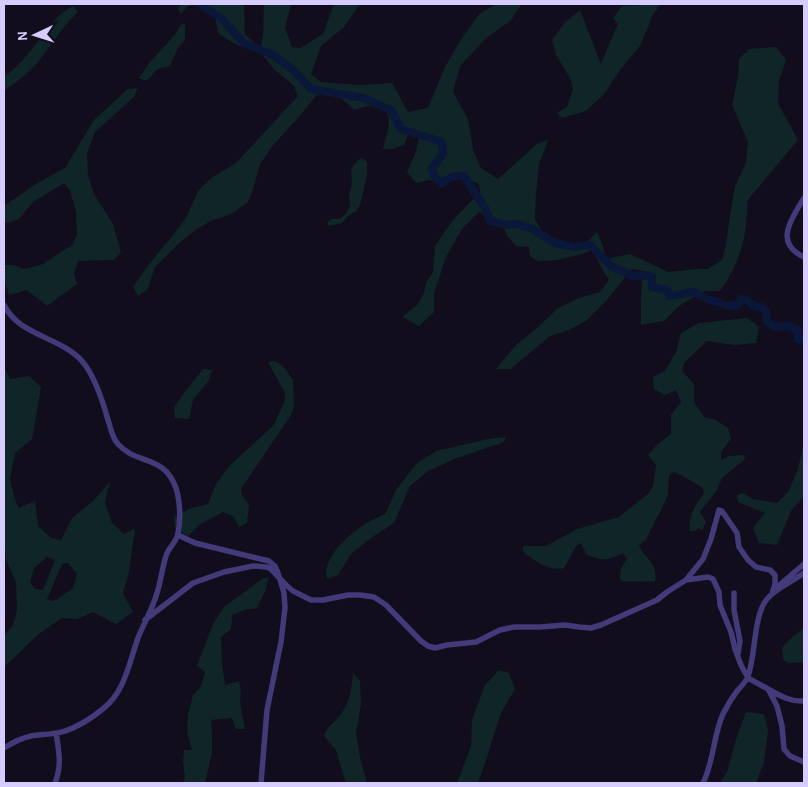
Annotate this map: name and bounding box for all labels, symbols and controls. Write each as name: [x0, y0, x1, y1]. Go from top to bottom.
north arrow: [10, 10, 60, 60]
text: N: [16, 30, 30, 41]

